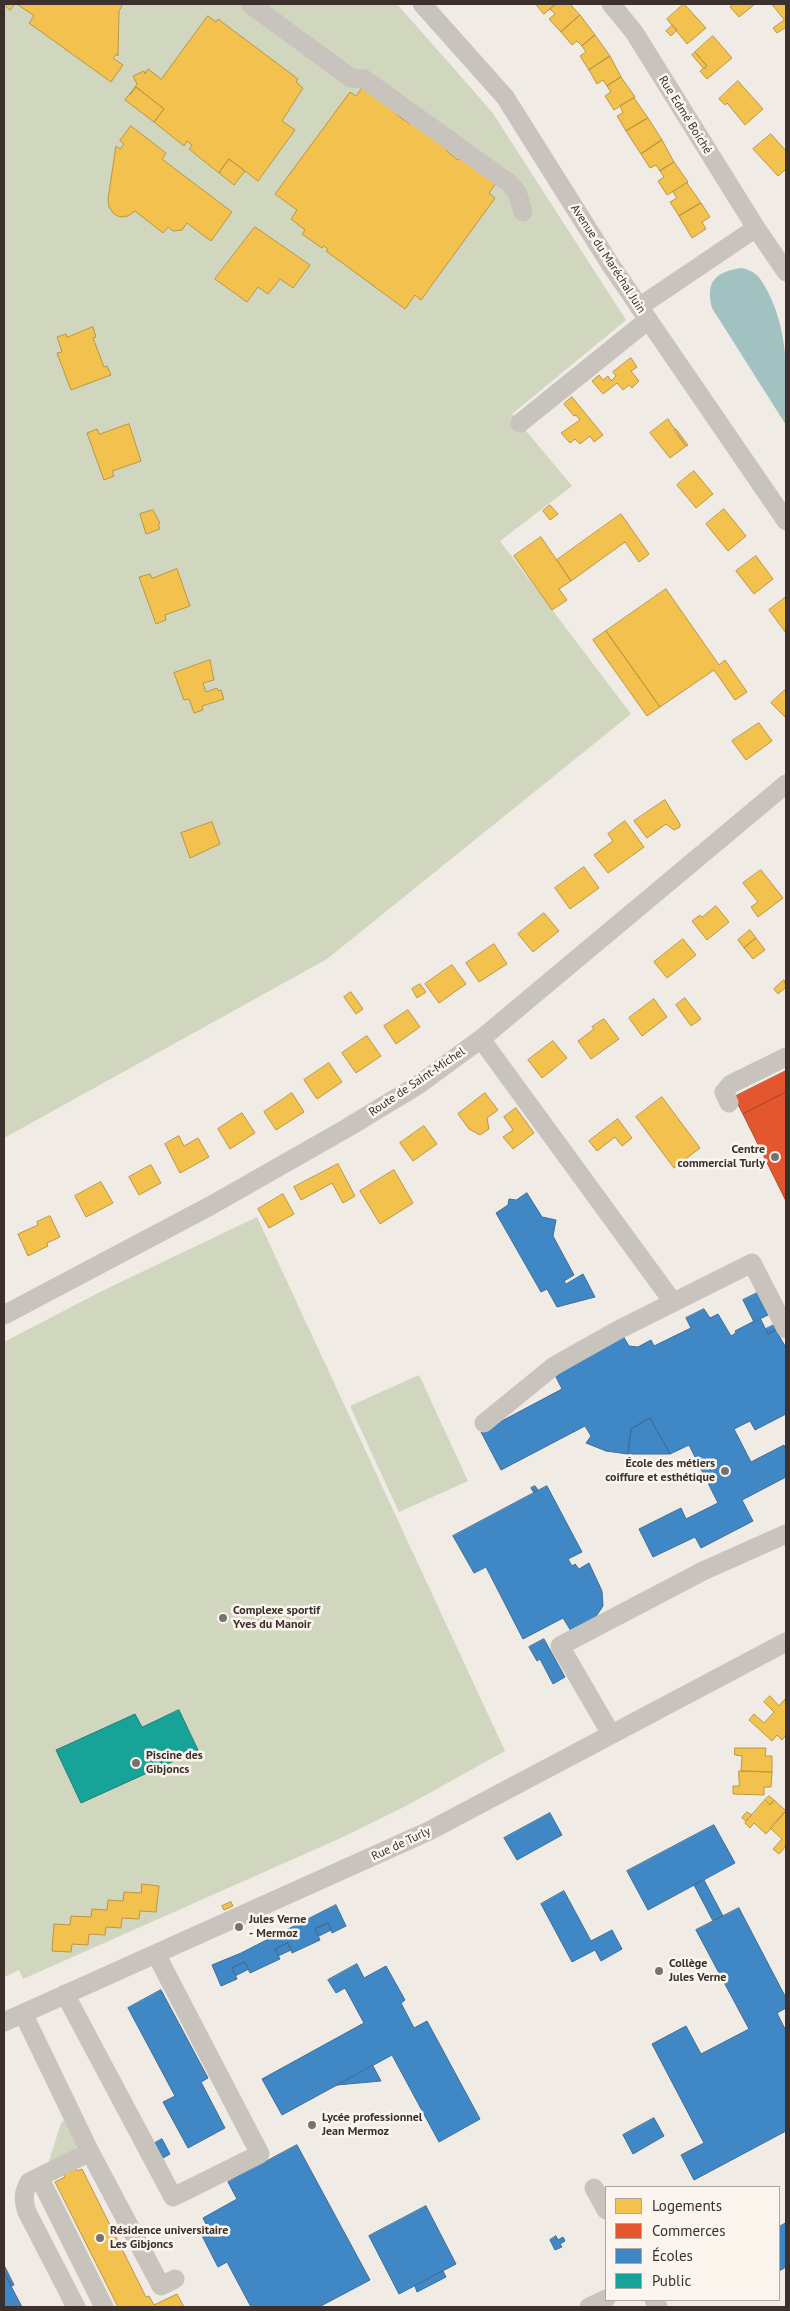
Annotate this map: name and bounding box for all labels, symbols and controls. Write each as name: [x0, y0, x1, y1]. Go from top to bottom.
street label: Rue Edmé Boiché: [655, 73, 715, 157]
street label: Avenue du Maréchal Juin: [567, 202, 649, 316]
street label: Route de Saint-Michel: [366, 1044, 468, 1120]
place label: Centre commercial Turly: [678, 1143, 765, 1171]
marker: Centre commercial Turly: [769, 1151, 781, 1163]
place label: École des métiers coiffure et esthétique: [605, 1457, 715, 1485]
marker: École des métiers coiffure et esthétique: [719, 1465, 731, 1477]
place label: Complexe sportif Yves du Manoir: [233, 1604, 320, 1632]
marker: Complexe sportif Yves du Manoir: [217, 1612, 229, 1624]
place label: Piscine des Gibjoncs: [146, 1749, 203, 1777]
marker: Piscine des Gibjoncs: [130, 1757, 142, 1769]
street label: Rue de Turly: [369, 1824, 433, 1864]
place label: Jules Verne - Mermoz: [249, 1913, 306, 1941]
marker: Jules Verne - Mermoz: [233, 1921, 245, 1933]
place label: Collège Jules Verne: [669, 1957, 726, 1985]
marker: Collège Jules Verne: [653, 1965, 665, 1977]
place label: Lycée professionnel Jean Mermoz: [322, 2111, 422, 2139]
marker: Lycée professionnel Jean Mermoz: [306, 2119, 318, 2131]
legend: [605, 2186, 780, 2301]
text: Logements: [652, 2196, 722, 2215]
text: Commerces: [652, 2221, 726, 2240]
place label: Résidence universitaire Les Gibjoncs: [110, 2224, 228, 2252]
marker: Résidence universitaire Les Gibjoncs: [94, 2232, 106, 2244]
text: Écoles: [652, 2246, 693, 2265]
text: Public: [652, 2271, 691, 2290]

